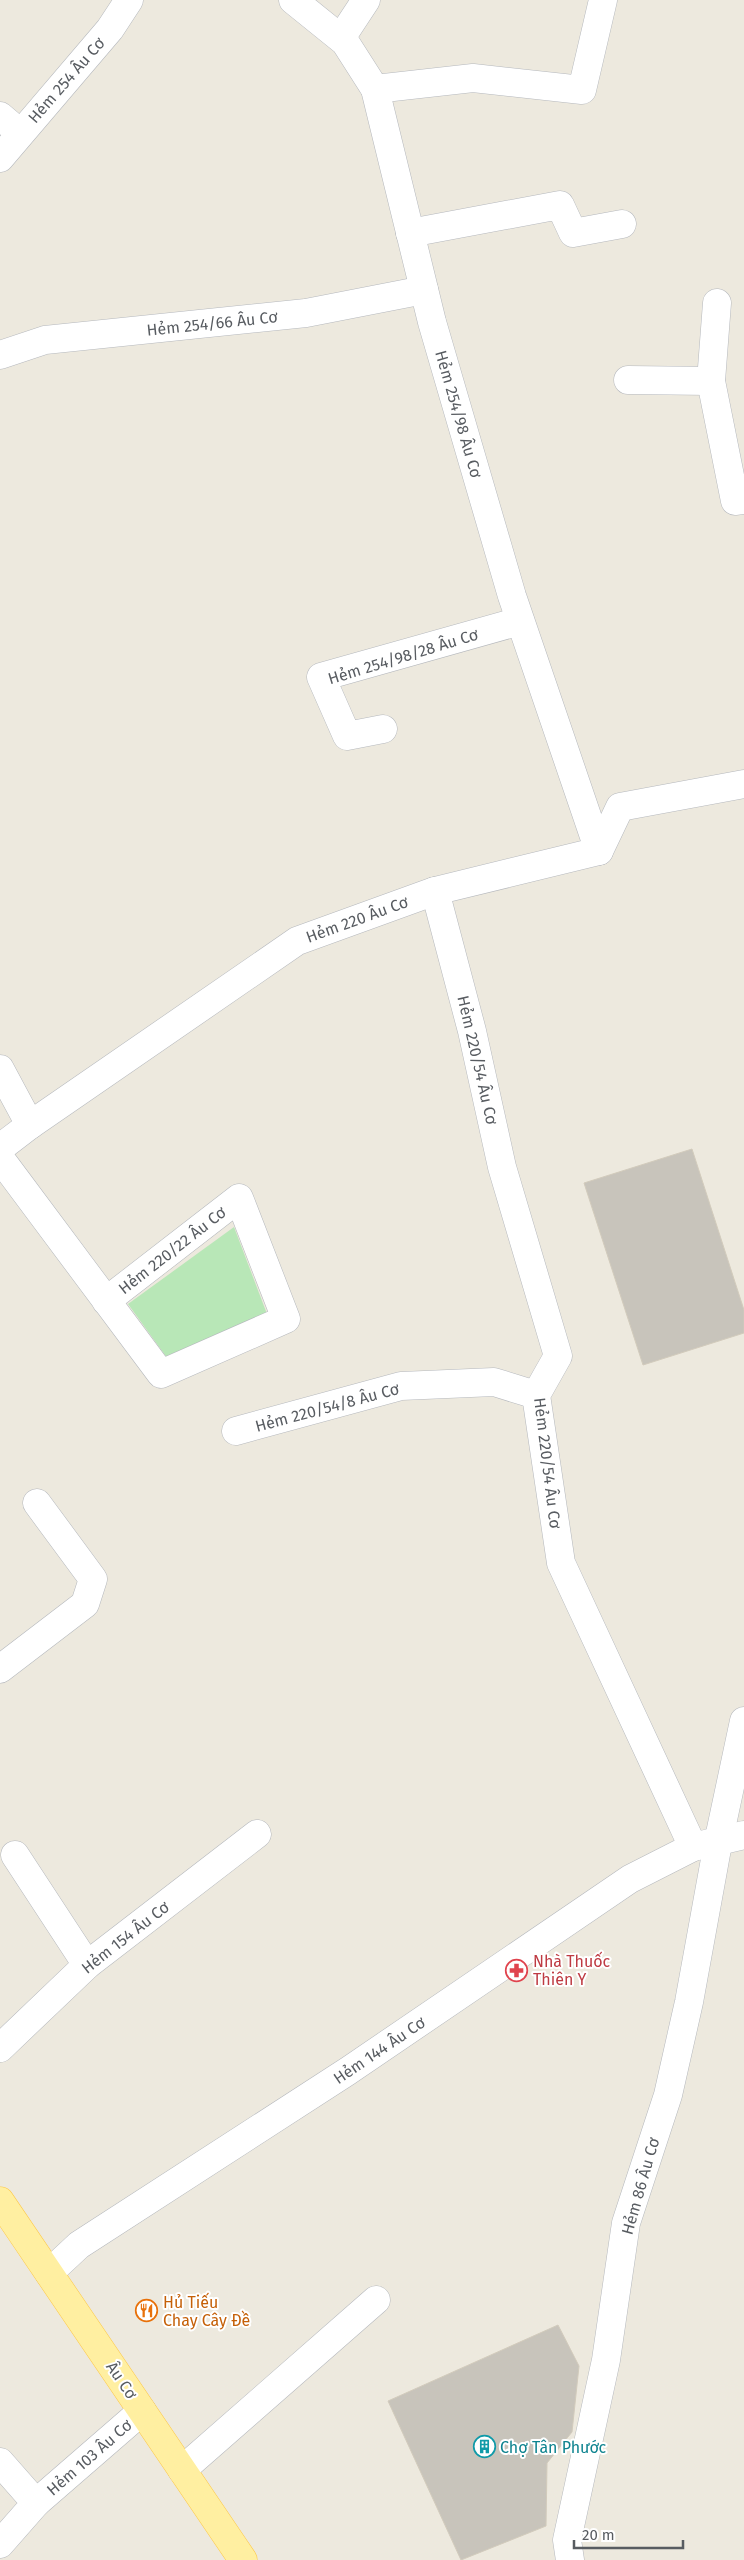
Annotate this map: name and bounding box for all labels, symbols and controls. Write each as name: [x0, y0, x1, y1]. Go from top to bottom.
street label: Hẻm 254 Âu Cơ: [23, 33, 109, 127]
street label: Hẻm 254/66 Âu Cơ: [145, 306, 279, 340]
street label: Hẻm 254/98 Âu Cơ: [431, 348, 487, 481]
street label: Hẻm 254/98/28 Âu Cơ: [325, 623, 481, 688]
street label: Hẻm 220 Âu Cơ: [303, 891, 411, 947]
street label: Hẻm 220/54 Âu Cơ: [453, 993, 503, 1127]
street label: Hẻm 220/22 Âu Cơ: [114, 1202, 230, 1298]
street label: Hẻm 220/54/8 Âu Cơ: [253, 1378, 402, 1436]
street label: Hẻm 220/54 Âu Cơ: [530, 1396, 566, 1530]
street label: Hẻm 154 Âu Cơ: [77, 1896, 173, 1978]
place label: Nhà Thuốc Thiên Y: [533, 1951, 611, 1989]
pharmacy icon: Nhà Thuốc Thiên Y: [505, 1958, 529, 1982]
street label: Hẻm 144 Âu Cơ: [329, 2012, 429, 2088]
street label: Hẻm 86 Âu Cơ: [617, 2135, 664, 2237]
place label: Hủ Tiếu Chay Cây Đề: [163, 2292, 250, 2330]
restaurant icon: Hủ Tiếu Chay Cây Đề: [135, 2299, 159, 2323]
street label: Âu Cơ: [102, 2357, 142, 2403]
street label: Hẻm 103 Âu Cơ: [42, 2414, 136, 2499]
building icon: Chợ Tân Phước: [472, 2435, 496, 2459]
place label: Chợ Tân Phước: [500, 2438, 607, 2457]
scale bar: [574, 2518, 683, 2550]
text: 20 m: [582, 2526, 615, 2544]

